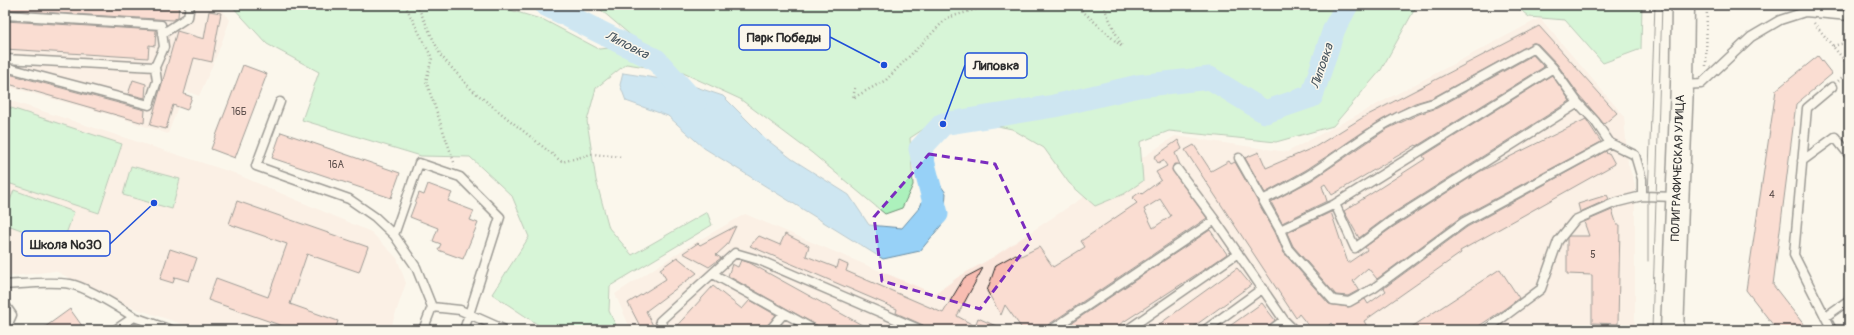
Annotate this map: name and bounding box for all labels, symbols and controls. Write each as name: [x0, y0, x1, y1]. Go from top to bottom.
callout: Парк Победы: [739, 25, 830, 50]
water label: Липовка: [603, 27, 652, 63]
text: Парк Победы: [747, 30, 821, 46]
water label: Липовка: [1307, 41, 1337, 91]
callout: Липовка: [965, 53, 1027, 78]
text: Липовка: [972, 58, 1019, 74]
street label: ПОЛИГРАФИЧЕСКАЯ УЛИЦА: [1668, 94, 1688, 242]
house number: 16Б: [231, 106, 247, 118]
house number: 16А: [328, 159, 345, 171]
house number: 4: [1769, 189, 1775, 201]
callout: Школа №30: [22, 231, 110, 256]
text: Школа №30: [29, 237, 102, 253]
house number: 5: [1590, 249, 1596, 261]

